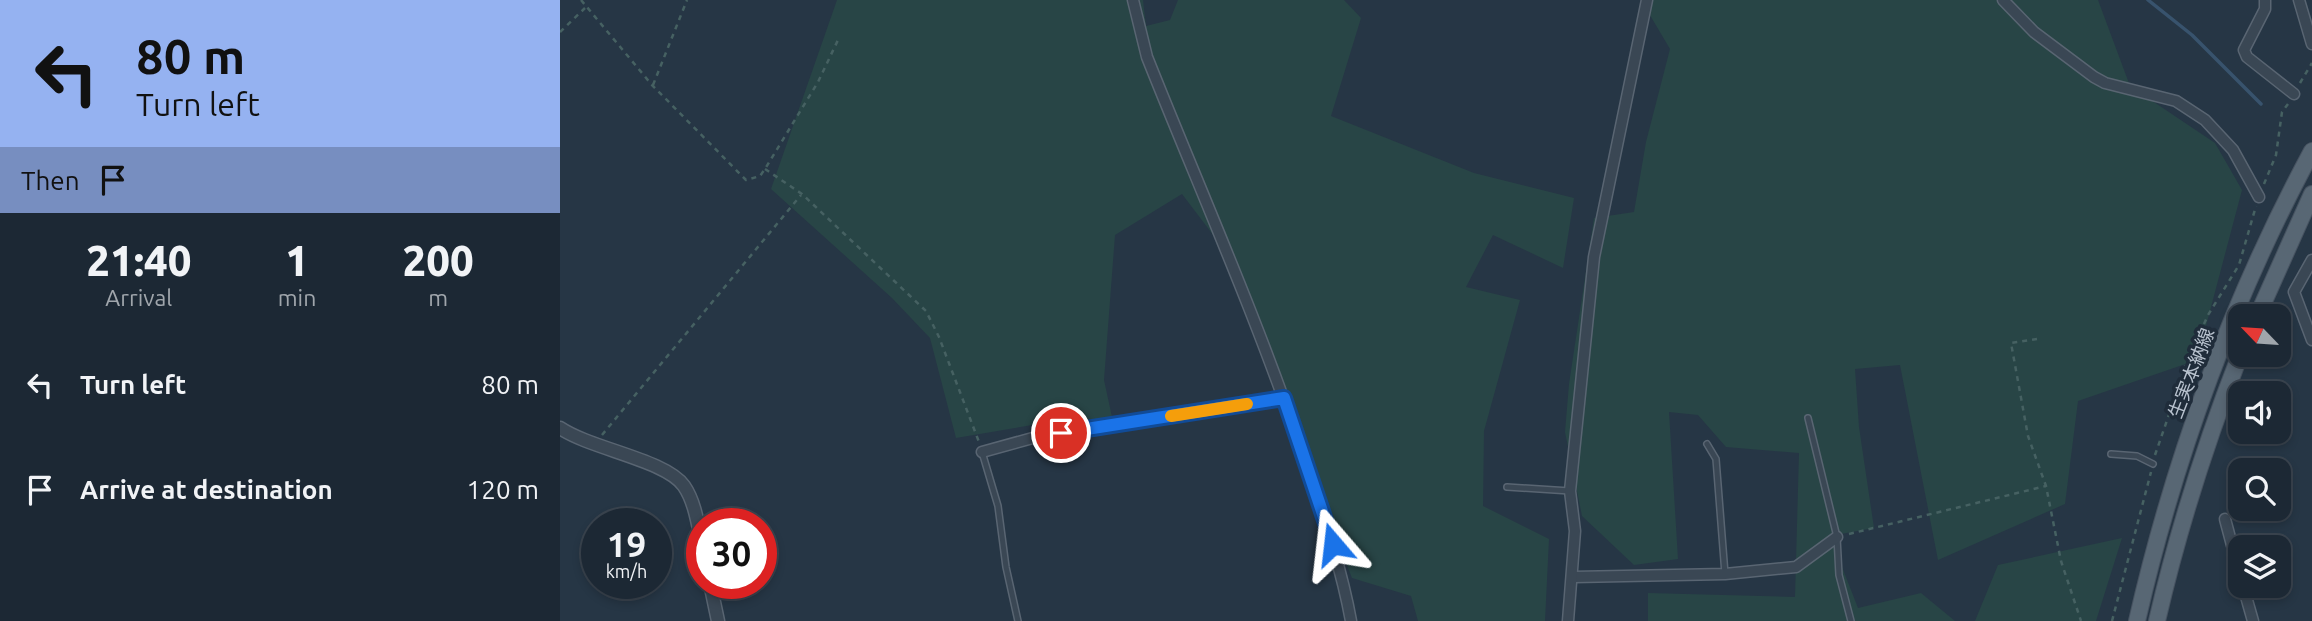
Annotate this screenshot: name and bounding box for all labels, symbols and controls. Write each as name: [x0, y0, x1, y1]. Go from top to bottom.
icon: left: [21, 28, 112, 119]
text: 80 m: [136, 28, 245, 83]
text: Turn left: [136, 86, 260, 122]
icon: arrive: [94, 161, 132, 199]
text: Then: [21, 166, 80, 195]
text: 21:40: [86, 237, 191, 284]
text: 1: [285, 237, 309, 284]
text: 200: [403, 237, 474, 284]
text: Arrival: [105, 285, 172, 310]
text: min: [278, 285, 316, 310]
text: m: [428, 285, 448, 310]
north arrow: [2228, 304, 2291, 368]
map controls: [2228, 304, 2291, 598]
street label: 生実本納線: [2164, 325, 2218, 421]
icon: left: [21, 366, 59, 404]
text: Turn left: [80, 370, 186, 399]
text: 80 m: [481, 370, 539, 399]
button: sound: [2228, 381, 2291, 444]
pin: [1031, 403, 1091, 463]
icon: arrive: [1042, 414, 1080, 452]
button: search: [2228, 458, 2291, 521]
icon: arrive: [21, 471, 59, 509]
text: Arrive at destination: [80, 475, 333, 504]
text: 120 m: [467, 475, 539, 504]
position arrow: [1296, 507, 1370, 581]
speed limit sign: 30: [686, 508, 777, 599]
text: 19: [607, 524, 646, 564]
button: layers: [2228, 535, 2291, 598]
text: km/h: [606, 561, 647, 581]

